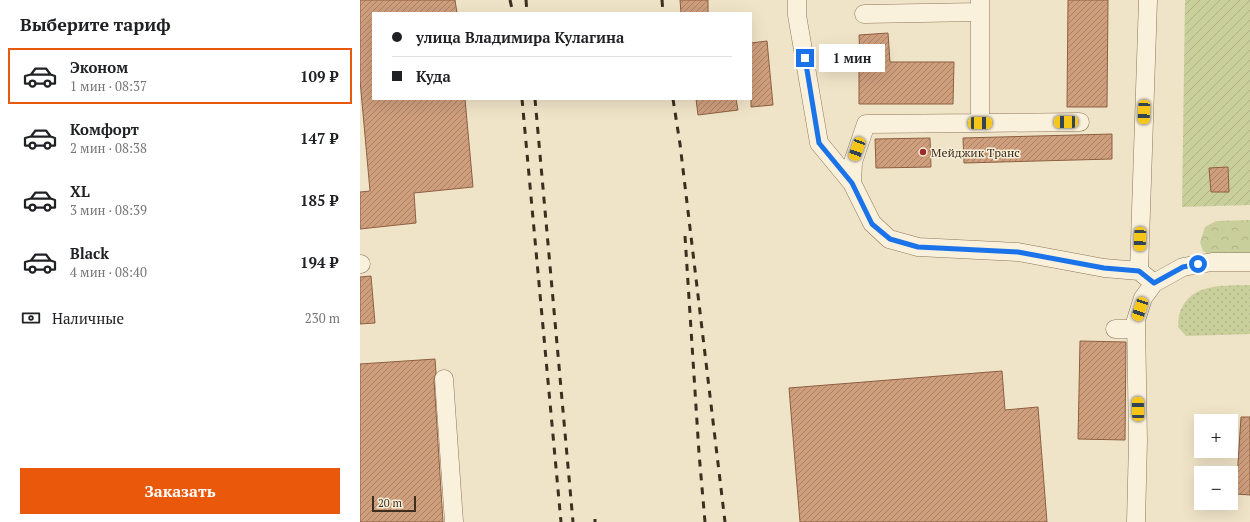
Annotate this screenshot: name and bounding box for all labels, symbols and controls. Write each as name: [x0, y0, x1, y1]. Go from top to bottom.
text: Выберите тариф: [20, 12, 171, 36]
text: улица Владимира Кулагина: [416, 27, 624, 47]
callout: 1 мин: [819, 44, 885, 72]
route end: [796, 49, 814, 67]
text: 1 мин: [833, 49, 871, 67]
text: Эконом: [70, 57, 128, 77]
icon: car: [22, 58, 58, 94]
text: 109 ₽: [300, 66, 338, 86]
text: Куда: [416, 66, 451, 86]
text: 1 мин · 08:37: [70, 77, 147, 95]
car: [1138, 100, 1150, 124]
car: [1054, 116, 1078, 128]
car: [968, 117, 992, 129]
text: Комфорт: [70, 119, 139, 139]
icon: car: [22, 120, 58, 156]
text: 147 ₽: [300, 128, 338, 148]
car: [847, 136, 867, 162]
text: 2 мин · 08:38: [70, 139, 147, 157]
place label: Мейджик Транс: [931, 145, 1020, 160]
marker: Мейджик Транс: [918, 147, 928, 157]
text: XL: [70, 181, 90, 201]
icon: car: [22, 182, 58, 218]
text: 185 ₽: [300, 190, 338, 210]
text: 3 мин · 08:39: [70, 201, 147, 219]
car: [1134, 227, 1146, 251]
text: Black: [70, 243, 109, 263]
icon: car: [22, 244, 58, 280]
text: 194 ₽: [300, 252, 338, 272]
route start: [1189, 255, 1207, 273]
text: 4 мин · 08:40: [70, 263, 147, 281]
car: [1131, 296, 1149, 322]
icon: cash: [20, 307, 42, 329]
text: Наличные: [52, 308, 124, 328]
text: 230 m: [305, 309, 340, 327]
car: [1132, 397, 1144, 421]
map controls: [1194, 414, 1238, 510]
button: +: [1194, 414, 1238, 458]
button: −: [1194, 466, 1238, 510]
button: Заказать: [20, 468, 340, 514]
scale bar: [372, 494, 416, 513]
text: 20 m: [378, 496, 402, 510]

